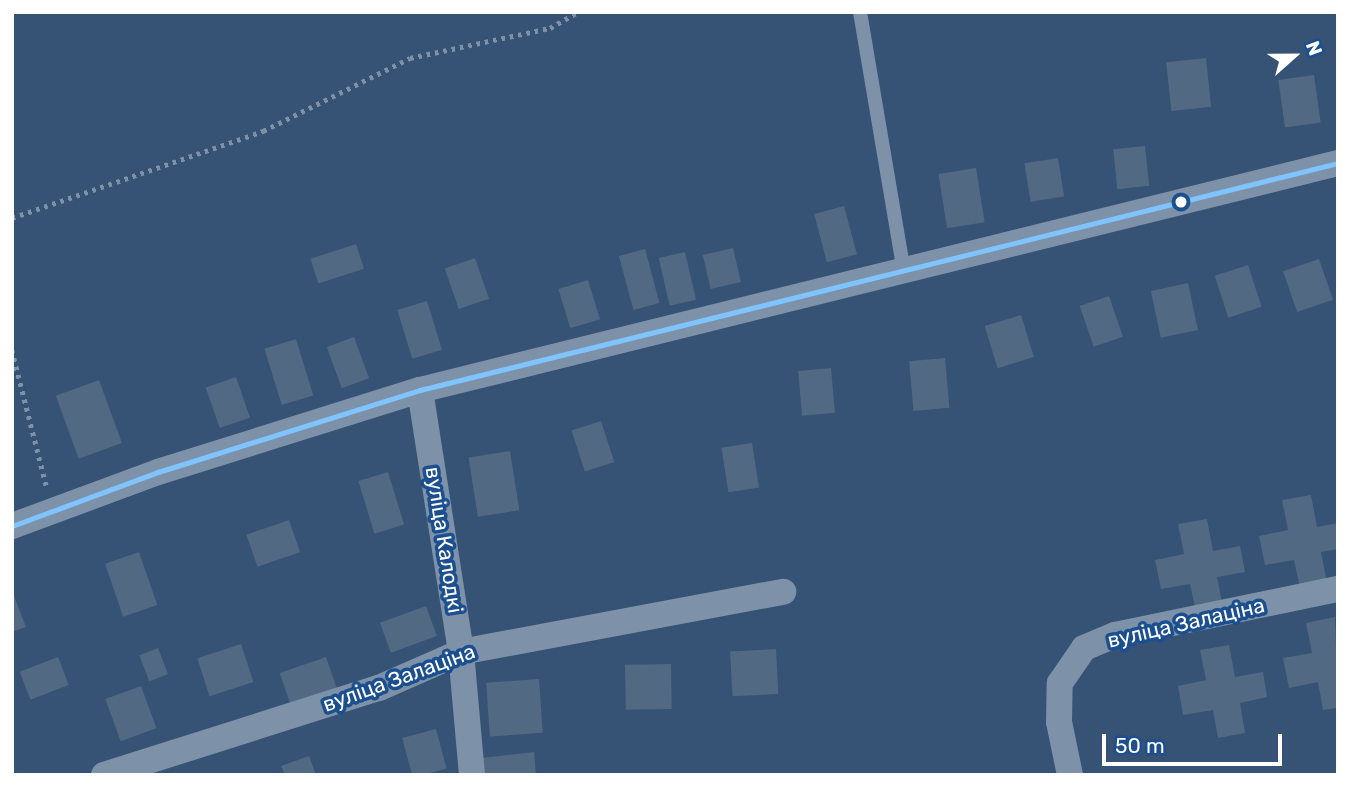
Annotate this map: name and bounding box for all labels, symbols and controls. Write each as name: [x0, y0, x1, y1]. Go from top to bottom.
north arrow: [1259, 21, 1329, 91]
text: N: [1301, 38, 1327, 59]
unlabelled marker: [1174, 195, 1188, 209]
street label: вуліца Калодкі: [420, 465, 468, 615]
street label: вуліца Залаціна: [1105, 593, 1267, 653]
street label: вуліца Залаціна: [319, 639, 479, 717]
scale bar: [1105, 720, 1285, 764]
text: 50 m: [1115, 733, 1165, 758]

